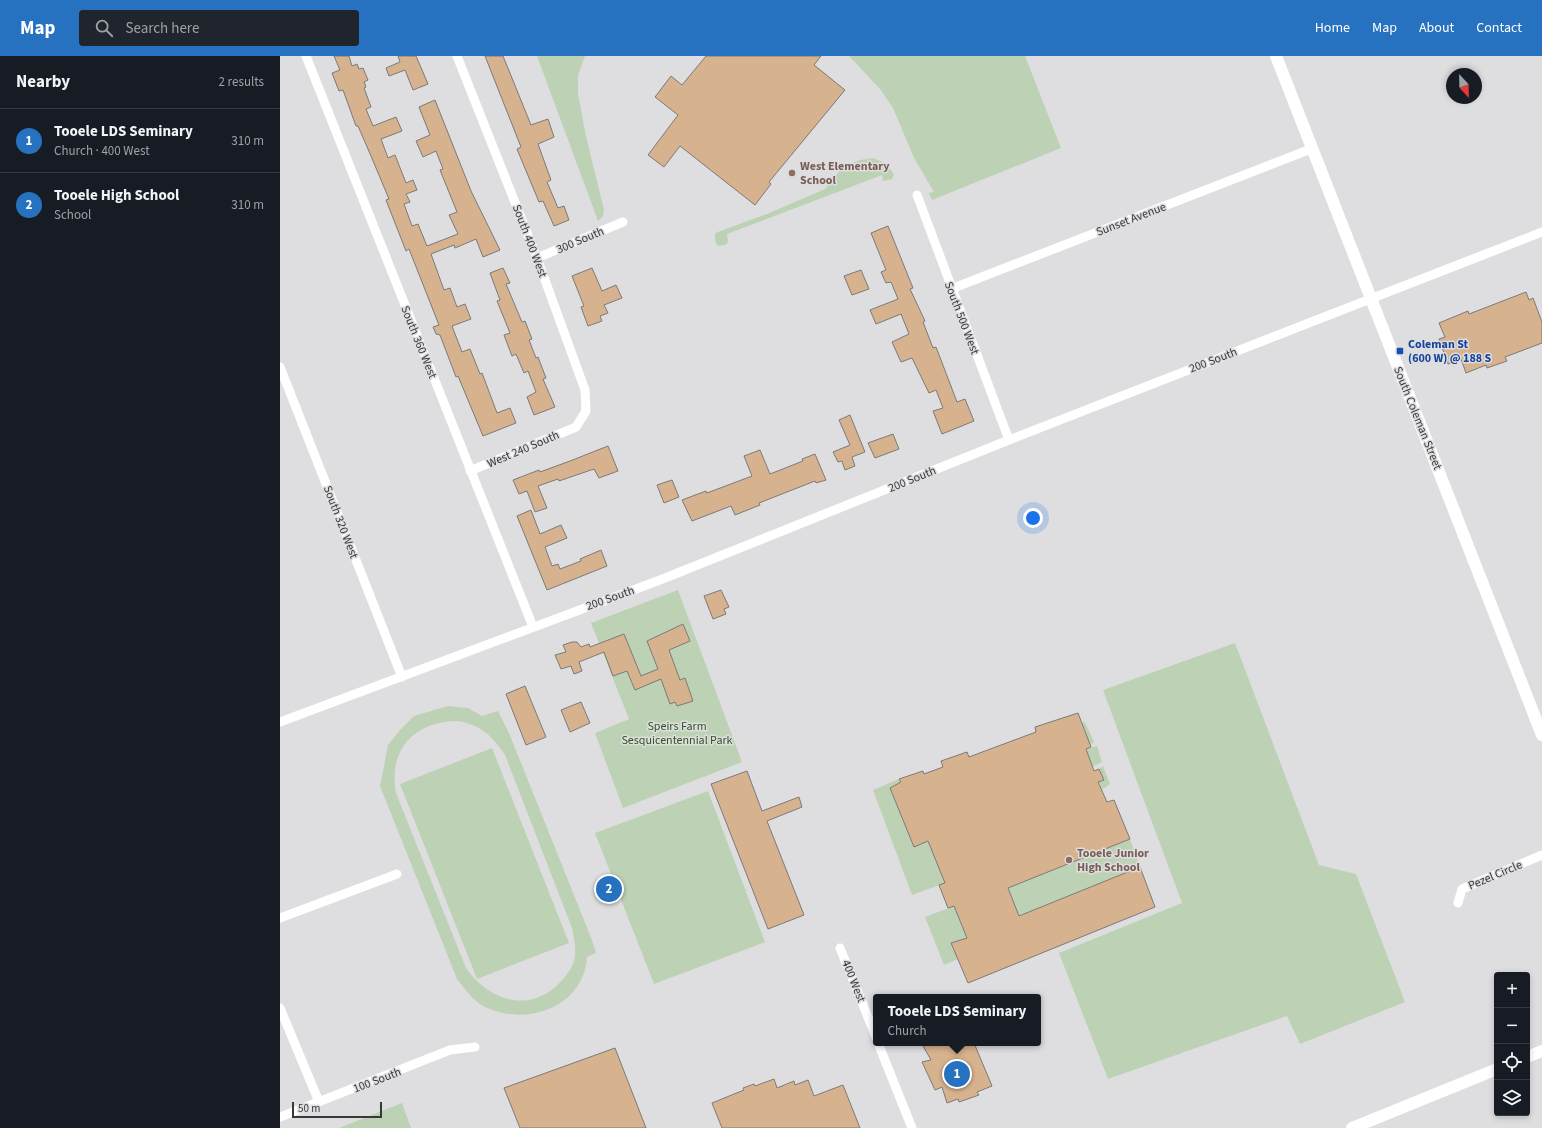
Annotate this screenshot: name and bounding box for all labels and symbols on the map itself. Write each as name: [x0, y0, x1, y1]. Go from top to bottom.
north arrow: [1446, 68, 1482, 104]
place label: West Elementary School: [800, 158, 890, 189]
marker: West Elementary School: [787, 168, 797, 178]
street label: Sunset Avenue: [1094, 198, 1169, 241]
street label: South 400 West: [508, 202, 551, 280]
street label: 300 South: [554, 223, 607, 258]
street label: South 500 West: [940, 279, 983, 357]
street label: South 360 West: [396, 303, 441, 381]
place label: Coleman St (600 W) @ 188 S: [1408, 336, 1491, 367]
street label: 200 South: [1187, 344, 1240, 377]
marker: Coleman St (600 W) @ 188 S: [1395, 346, 1405, 356]
street label: South Coleman Street: [1389, 364, 1446, 472]
street label: West 240 South: [484, 427, 562, 472]
street label: 200 South: [886, 462, 939, 497]
street label: South 320 West: [319, 483, 362, 561]
your location: [1023, 508, 1043, 528]
street label: 200 South: [584, 582, 637, 615]
park label: Speirs Farm Sesquicentennial Park: [621, 718, 733, 749]
place label: Tooele Junior High School: [1077, 845, 1149, 876]
marker: Tooele Junior High School: [1064, 855, 1074, 865]
street label: Pezel Circle: [1466, 856, 1525, 894]
pin: 2: [596, 874, 622, 904]
street label: 400 West: [837, 957, 870, 1005]
pin: 1: [944, 1059, 970, 1089]
street label: 100 South: [351, 1064, 404, 1097]
scale bar: [292, 1100, 382, 1119]

